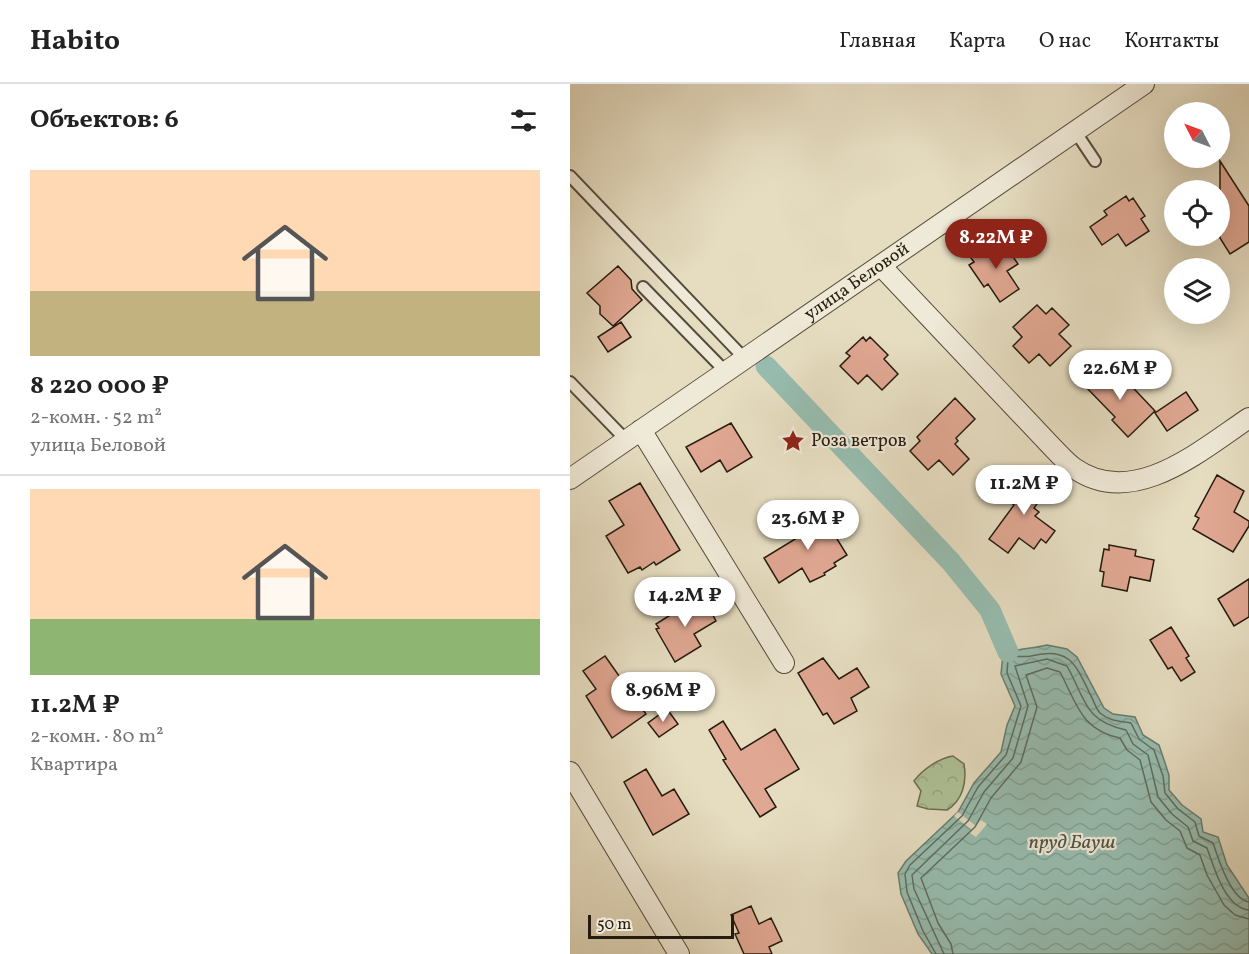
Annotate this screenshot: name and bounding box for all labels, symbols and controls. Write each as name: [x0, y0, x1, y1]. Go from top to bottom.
text: Habito: [30, 22, 120, 61]
text: Главная: [839, 27, 916, 56]
text: Карта: [949, 27, 1006, 56]
text: О нас: [1039, 27, 1091, 56]
text: Контакты: [1124, 27, 1219, 56]
text: Объектов: 6: [30, 102, 179, 138]
north arrow: [1164, 102, 1230, 168]
map controls: [1164, 102, 1230, 324]
icon: filters: [507, 104, 540, 137]
button: locate: [1164, 180, 1230, 246]
icon: home: [231, 209, 339, 317]
pin: 8.22M ₽: [941, 219, 1051, 270]
text: 8.22M ₽: [959, 224, 1033, 252]
street label: улица Беловой: [799, 237, 914, 327]
button: layers: [1164, 258, 1230, 324]
pin: 22.6M ₽: [1065, 350, 1175, 401]
text: 22.6M ₽: [1083, 355, 1157, 383]
text: 8 220 000 ₽: [30, 368, 169, 404]
text: 2-комн. · 52 m²: [30, 404, 162, 432]
place icon: Роза ветров: [780, 428, 806, 454]
place label: Роза ветров: [811, 429, 907, 454]
text: улица Беловой: [30, 432, 166, 460]
pin: 11.2M ₽: [969, 465, 1079, 516]
text: 11.2M ₽: [989, 470, 1059, 498]
pin: 23.6M ₽: [753, 500, 863, 551]
text: 23.6M ₽: [771, 505, 845, 533]
icon: home: [231, 528, 339, 636]
pin: 14.2M ₽: [630, 577, 740, 628]
text: 14.2M ₽: [648, 582, 722, 610]
pin: 8.96M ₽: [608, 672, 718, 723]
text: 8.96M ₽: [625, 677, 701, 705]
text: 11.2M ₽: [30, 687, 120, 723]
text: 2-комн. · 80 m²: [30, 723, 164, 751]
text: Квартира: [30, 751, 118, 779]
water label: пруд Бауш: [1029, 829, 1115, 857]
scale bar: [588, 912, 734, 940]
text: 50 m: [597, 914, 631, 936]

